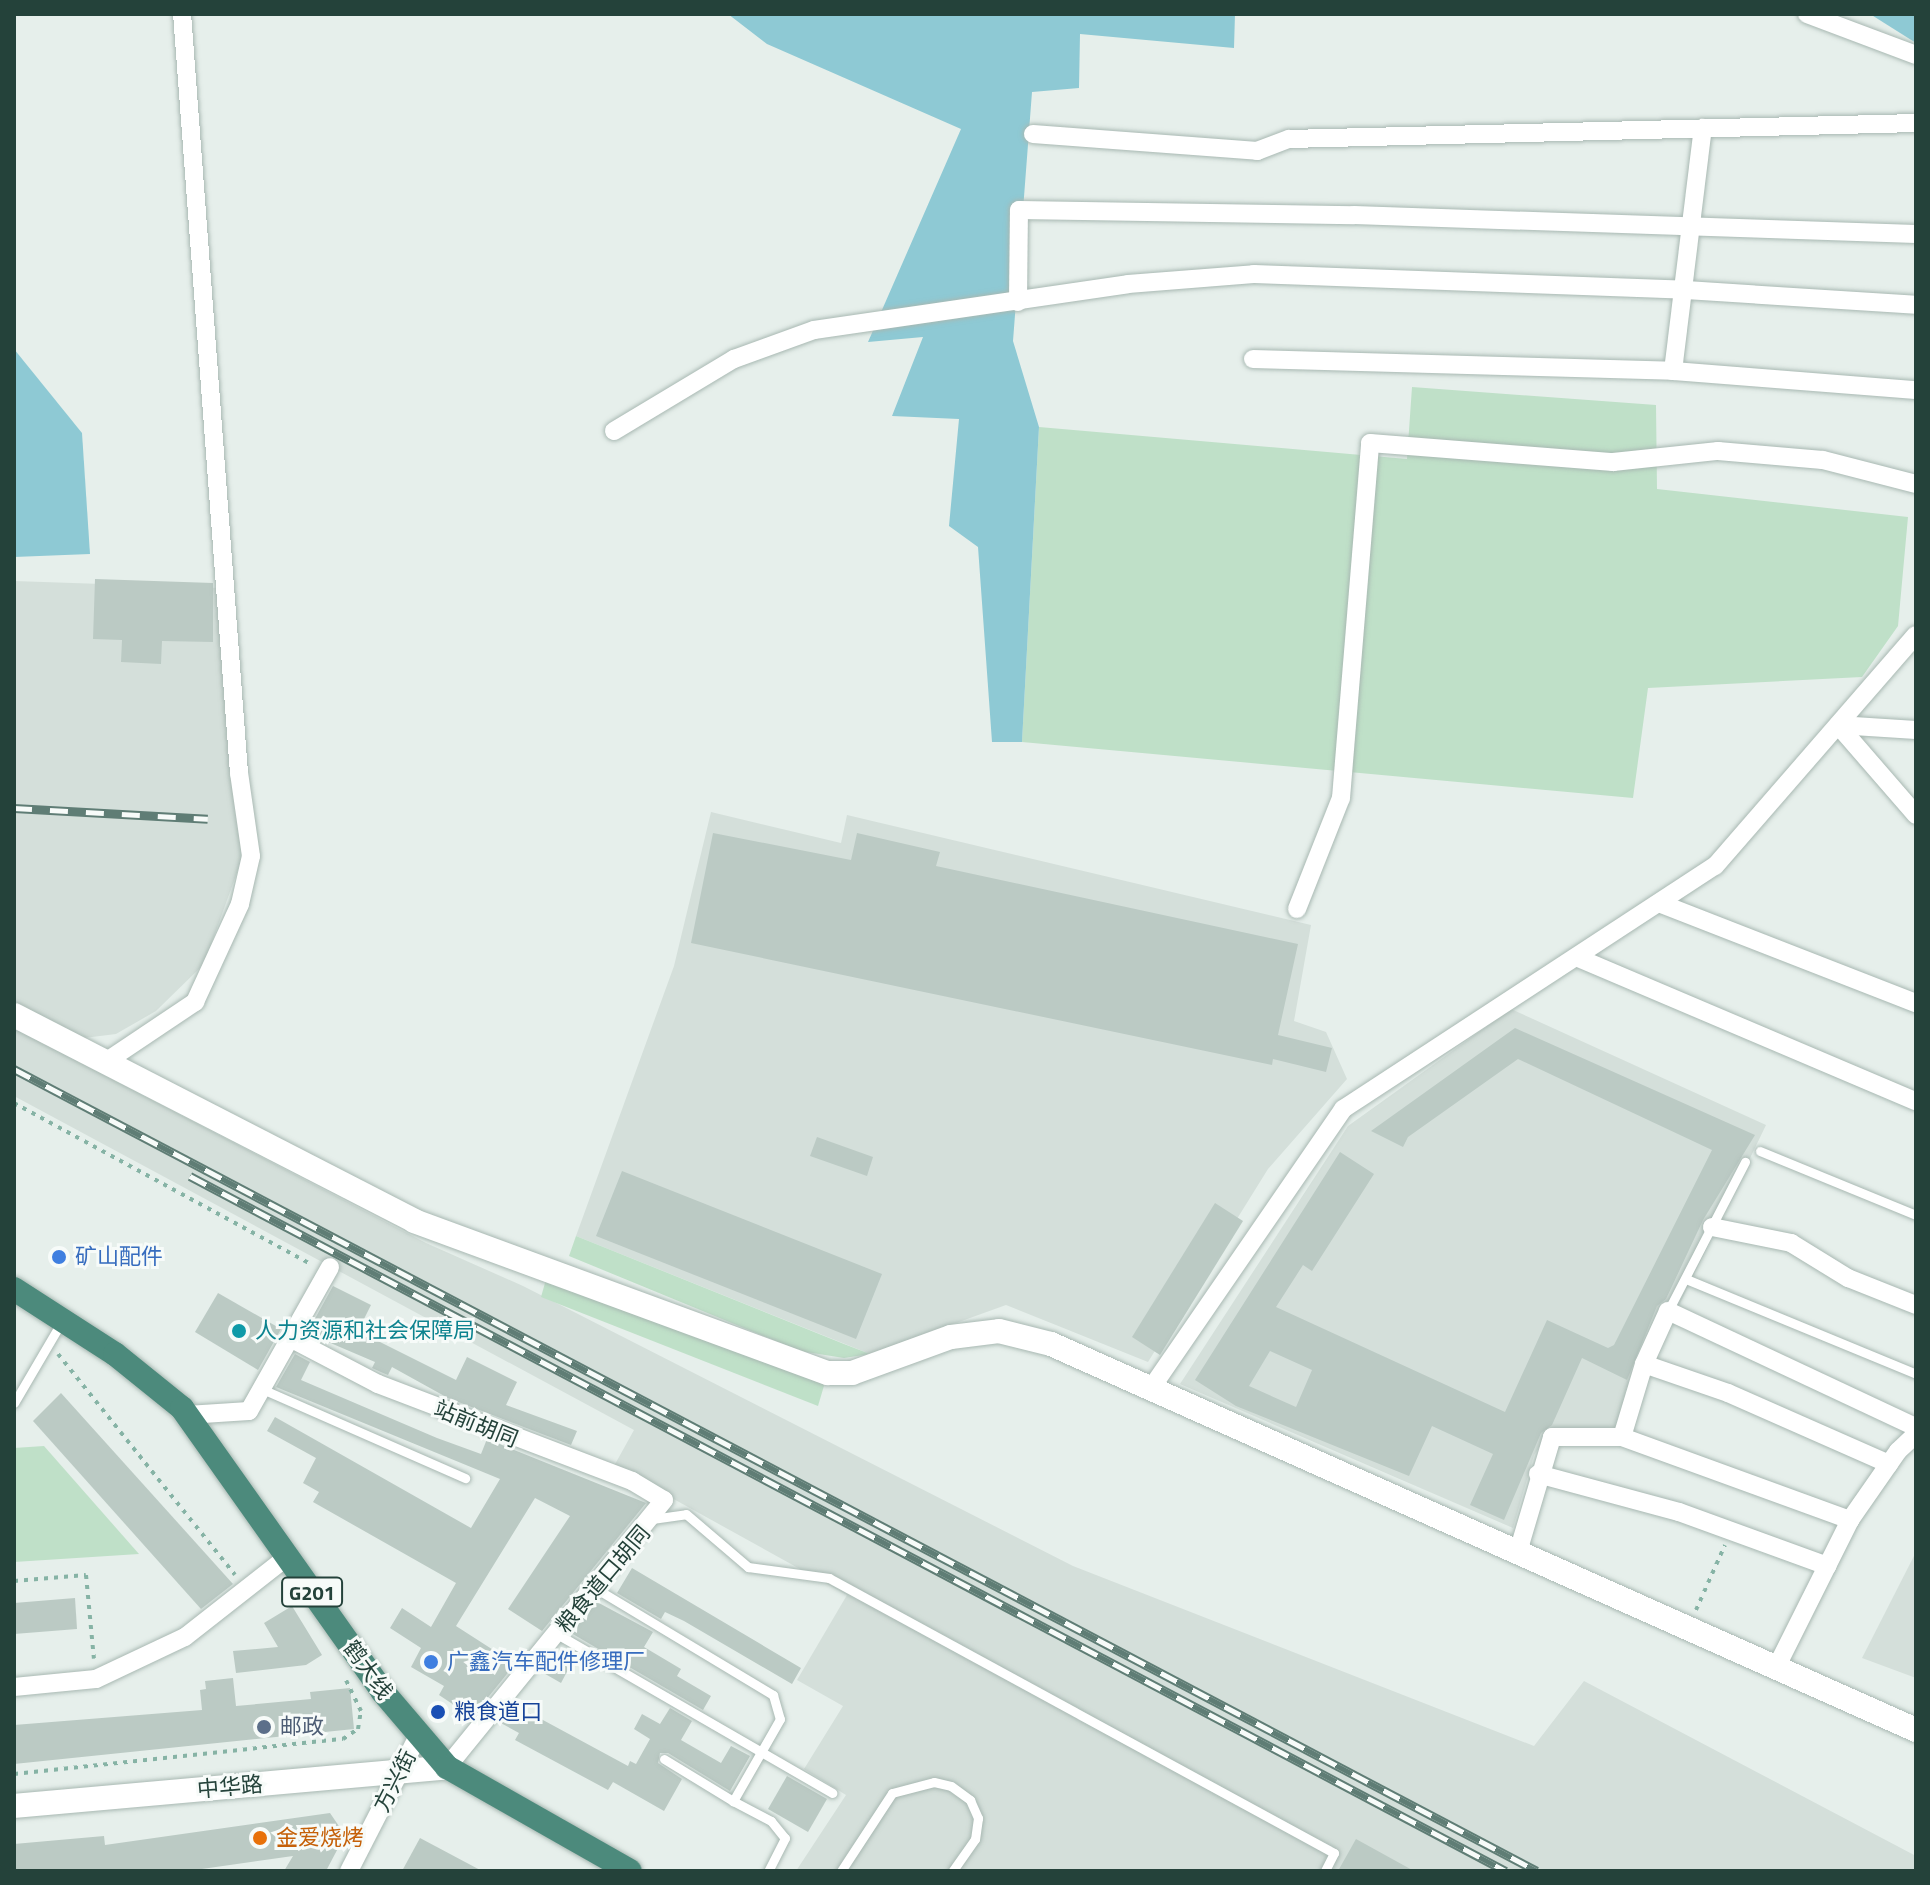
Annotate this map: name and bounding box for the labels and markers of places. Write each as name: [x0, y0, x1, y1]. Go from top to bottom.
place label: 矿山配件: [75, 1244, 163, 1270]
marker: 矿山配件: [50, 1248, 68, 1266]
place label: 人力资源和社会保障局: [255, 1318, 475, 1344]
marker: 人力资源和社会保障局: [230, 1322, 248, 1340]
place label: 广鑫汽车配件修理厂: [447, 1649, 645, 1675]
marker: 广鑫汽车配件修理厂: [422, 1653, 440, 1671]
place label: 粮食道口: [454, 1699, 542, 1725]
marker: 粮食道口: [429, 1703, 447, 1721]
place label: 邮政: [280, 1714, 324, 1740]
marker: 邮政: [255, 1718, 273, 1736]
place label: 金爱烧烤: [276, 1825, 364, 1851]
marker: 金爱烧烤: [251, 1829, 269, 1847]

